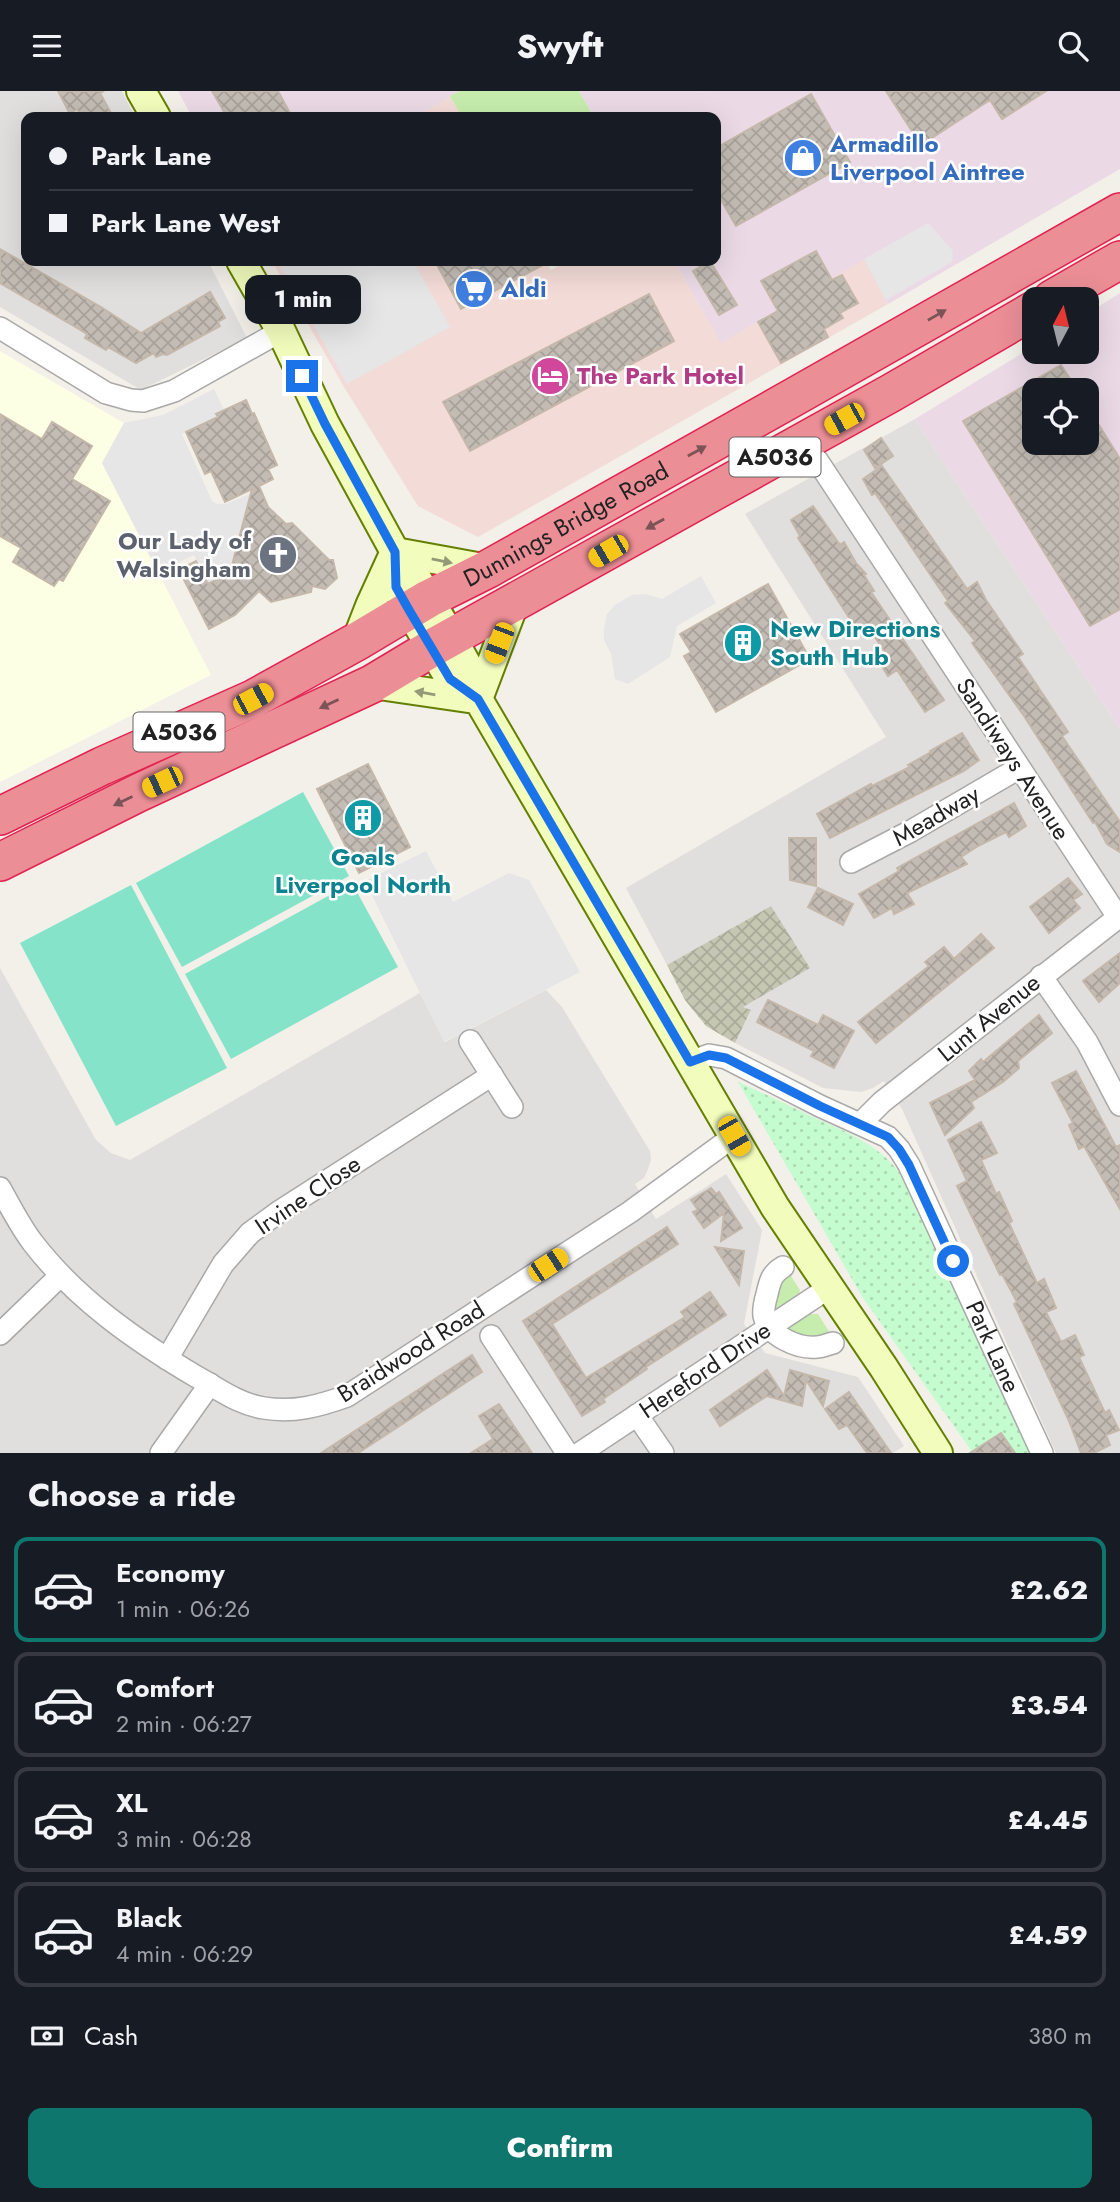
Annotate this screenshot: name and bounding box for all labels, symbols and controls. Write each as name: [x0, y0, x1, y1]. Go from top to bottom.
text: Swyft: [517, 23, 603, 69]
icon: menu: [28, 27, 66, 65]
icon: search: [1054, 27, 1092, 65]
place label: Armadillo Liverpool Aintree: [829, 126, 1025, 189]
text: Park Lane: [91, 137, 212, 175]
shop icon: Armadillo Liverpool Aintree: [782, 137, 824, 179]
text: Park Lane West: [91, 204, 280, 242]
supermarket icon: Aldi: [453, 268, 495, 310]
place label: Aldi: [500, 271, 547, 306]
callout: 1 min: [244, 275, 360, 323]
text: 1 min: [274, 282, 332, 316]
north arrow: [1022, 287, 1099, 364]
map controls: [1022, 287, 1099, 455]
one-way arrow: [928, 309, 947, 321]
hotel icon: The Park Hotel: [529, 355, 571, 397]
place label: The Park Hotel: [577, 358, 744, 393]
route end: [286, 360, 318, 392]
button: locate: [1022, 378, 1099, 455]
car: [821, 400, 868, 438]
road number: A5036: [730, 437, 820, 477]
one-way arrow: [687, 445, 706, 457]
street label: Dunnings Bridge Road: [457, 453, 675, 596]
one-way arrow: [645, 518, 664, 530]
place label: Our Lady of Walsingham: [116, 523, 253, 586]
car: [585, 531, 632, 571]
church icon: Our Lady of Walsingham: [257, 534, 299, 576]
one-way arrow: [431, 555, 453, 566]
place label: New Directions South Hub: [770, 611, 940, 674]
car: [482, 620, 517, 666]
building icon: New Directions South Hub: [722, 622, 764, 664]
street label: Sandiways Avenue: [948, 671, 1079, 847]
car: [230, 680, 277, 718]
one-way arrow: [414, 687, 436, 698]
one-way arrow: [319, 698, 339, 710]
road number: A5036: [134, 713, 224, 751]
car: [139, 764, 186, 800]
street label: Meadway: [886, 776, 986, 855]
one-way arrow: [113, 795, 133, 806]
building icon: Goals Liverpool North: [342, 797, 384, 839]
place label: Goals Liverpool North: [275, 839, 451, 902]
street label: Lunt Avenue: [930, 965, 1048, 1070]
car: [715, 1113, 754, 1159]
street label: Irvine Close: [248, 1146, 368, 1243]
car: [525, 1245, 572, 1285]
route start: [937, 1245, 969, 1277]
street label: Braidwood Road: [330, 1292, 491, 1411]
street label: Park Lane: [957, 1295, 1030, 1398]
street label: Hereford Drive: [632, 1313, 778, 1427]
text: Choose a ride: [28, 1472, 236, 1518]
text: Economy: [116, 1554, 225, 1592]
icon: car: [32, 1558, 95, 1621]
text: £2.62: [1010, 1571, 1088, 1609]
text: 1 min · 06:26: [116, 1592, 250, 1626]
text: Comfort: [116, 1669, 214, 1707]
icon: car: [32, 1673, 95, 1736]
text: £3.54: [1011, 1686, 1088, 1724]
text: 2 min · 06:27: [116, 1707, 252, 1741]
text: XL: [116, 1784, 148, 1822]
icon: car: [32, 1788, 95, 1851]
text: £4.45: [1008, 1801, 1088, 1839]
text: 3 min · 06:28: [116, 1822, 252, 1856]
text: Black: [116, 1899, 182, 1937]
icon: car: [32, 1903, 95, 1966]
text: £4.59: [1009, 1916, 1088, 1954]
text: 4 min · 06:29: [116, 1937, 253, 1971]
icon: cash: [28, 2017, 66, 2055]
text: Cash: [84, 2017, 138, 2055]
text: 380 m: [1028, 2019, 1092, 2053]
button: Confirm: [28, 2108, 1092, 2188]

